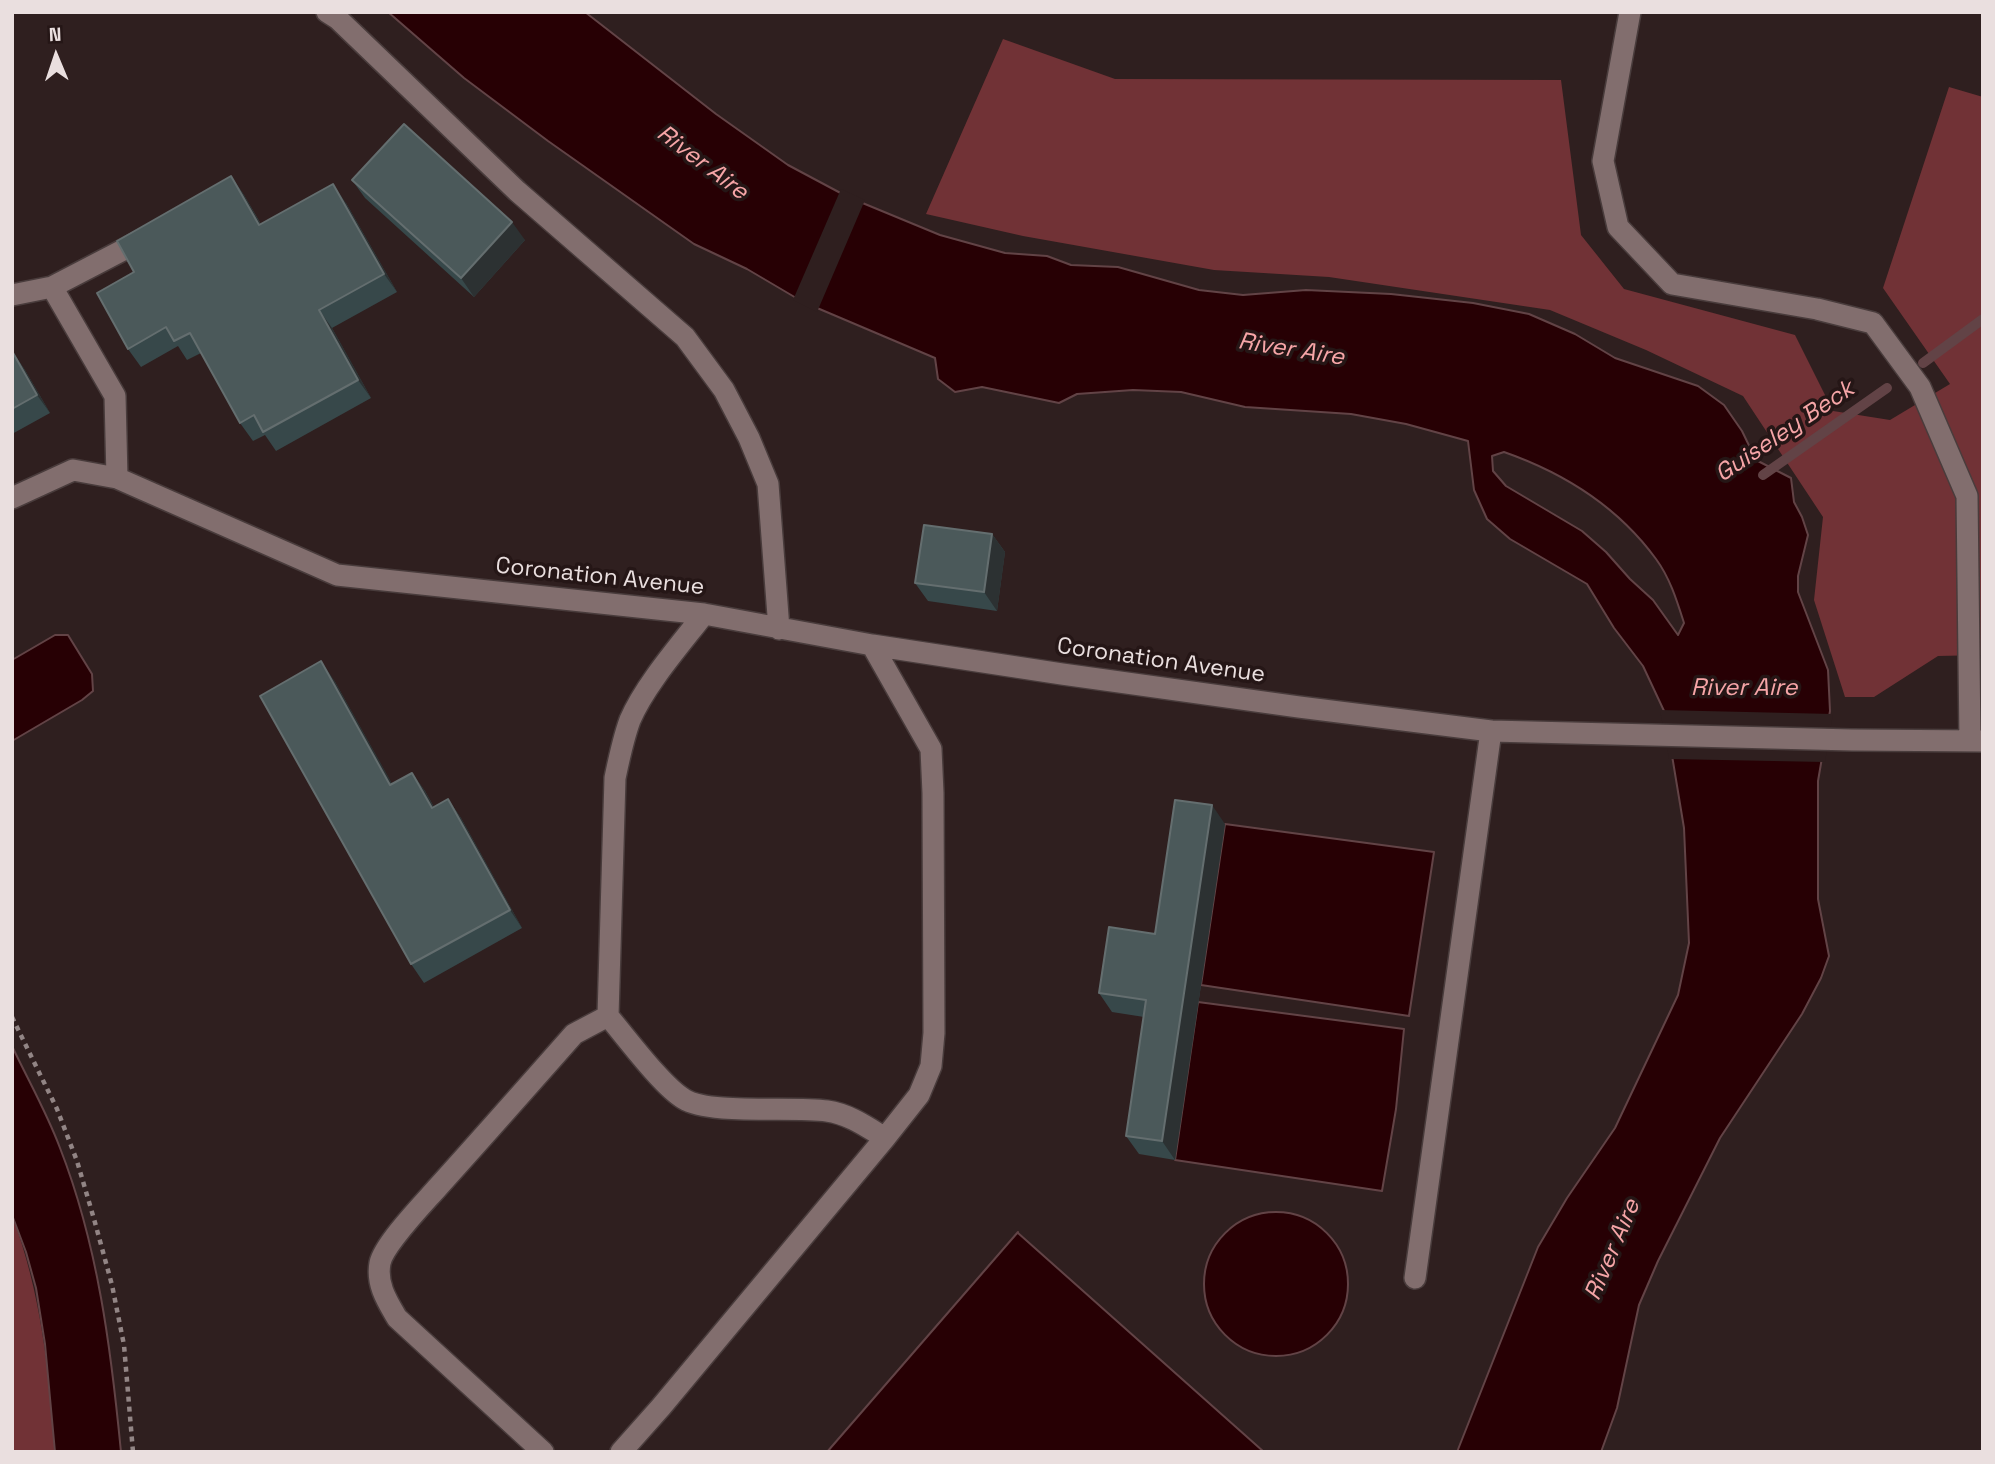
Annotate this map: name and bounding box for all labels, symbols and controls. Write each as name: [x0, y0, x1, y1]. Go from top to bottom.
north arrow: [21, 21, 91, 91]
text: N: [48, 22, 62, 47]
water label: River Aire: [651, 119, 753, 207]
water label: River Aire: [1236, 327, 1346, 373]
water label: Guiseley Beck: [1710, 375, 1860, 489]
street label: Coronation Avenue: [494, 552, 706, 602]
street label: Coronation Avenue: [1055, 633, 1267, 689]
water label: River Aire: [1691, 674, 1797, 702]
water label: River Aire: [1579, 1195, 1647, 1305]

